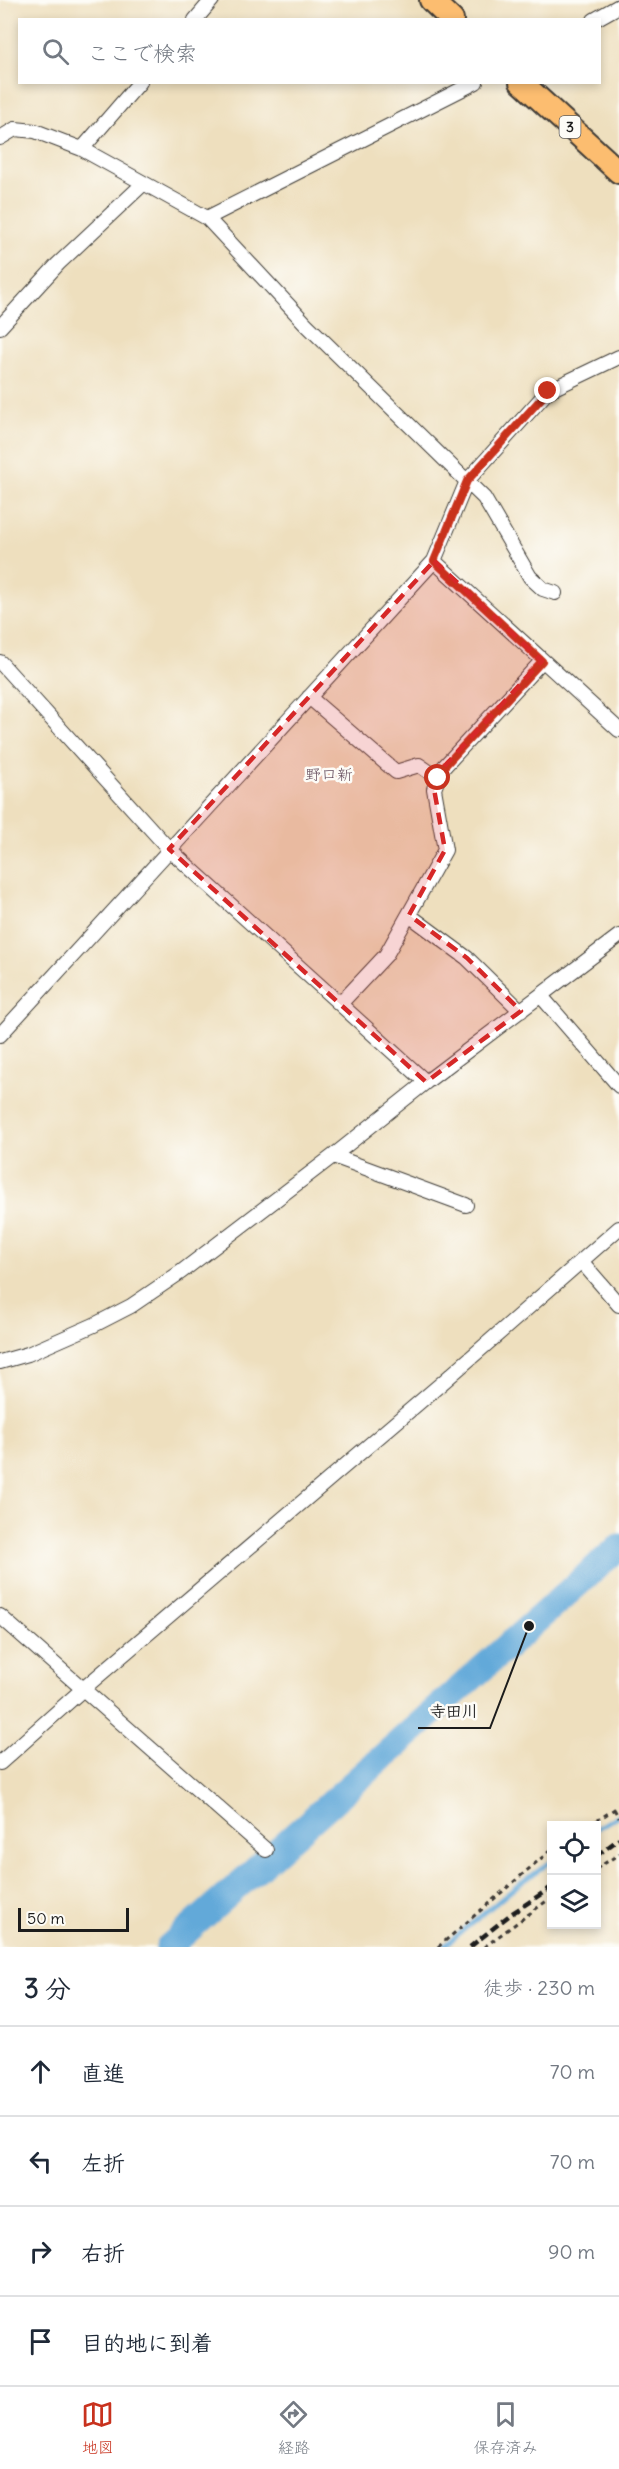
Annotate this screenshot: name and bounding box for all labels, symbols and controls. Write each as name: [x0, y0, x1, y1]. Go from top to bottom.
search box: [18, 18, 601, 84]
icon: search: [39, 35, 72, 68]
text: ここで検索: [87, 39, 197, 67]
road number: 3: [560, 116, 580, 138]
route end: [534, 377, 560, 403]
district label: 野口新: [305, 764, 353, 784]
route start: [424, 764, 450, 790]
callout: 寺田川: [418, 1694, 490, 1728]
text: 寺田川: [430, 1701, 478, 1721]
map controls: [547, 1821, 601, 1929]
button: locate: [547, 1821, 601, 1875]
button: layers: [547, 1875, 601, 1929]
scale bar: [18, 1905, 129, 1932]
text: 50 m: [27, 1908, 65, 1928]
text: 3 分: [24, 1972, 71, 2005]
text: 徒歩 · 230 m: [483, 1975, 595, 2000]
icon: ahead: [24, 2055, 57, 2088]
text: 直進: [81, 2059, 125, 2087]
text: 70 m: [550, 2059, 595, 2084]
icon: left: [24, 2145, 57, 2178]
text: 左折: [81, 2149, 125, 2177]
text: 70 m: [550, 2149, 595, 2174]
icon: right: [24, 2235, 57, 2268]
text: 右折: [81, 2239, 125, 2267]
text: 90 m: [548, 2239, 595, 2264]
icon: arrive: [24, 2325, 57, 2358]
text: 目的地に到着: [81, 2329, 213, 2357]
tab: 地図: [81, 2398, 114, 2458]
tab: 経路: [277, 2398, 310, 2458]
tab: 保存済み: [473, 2398, 537, 2458]

